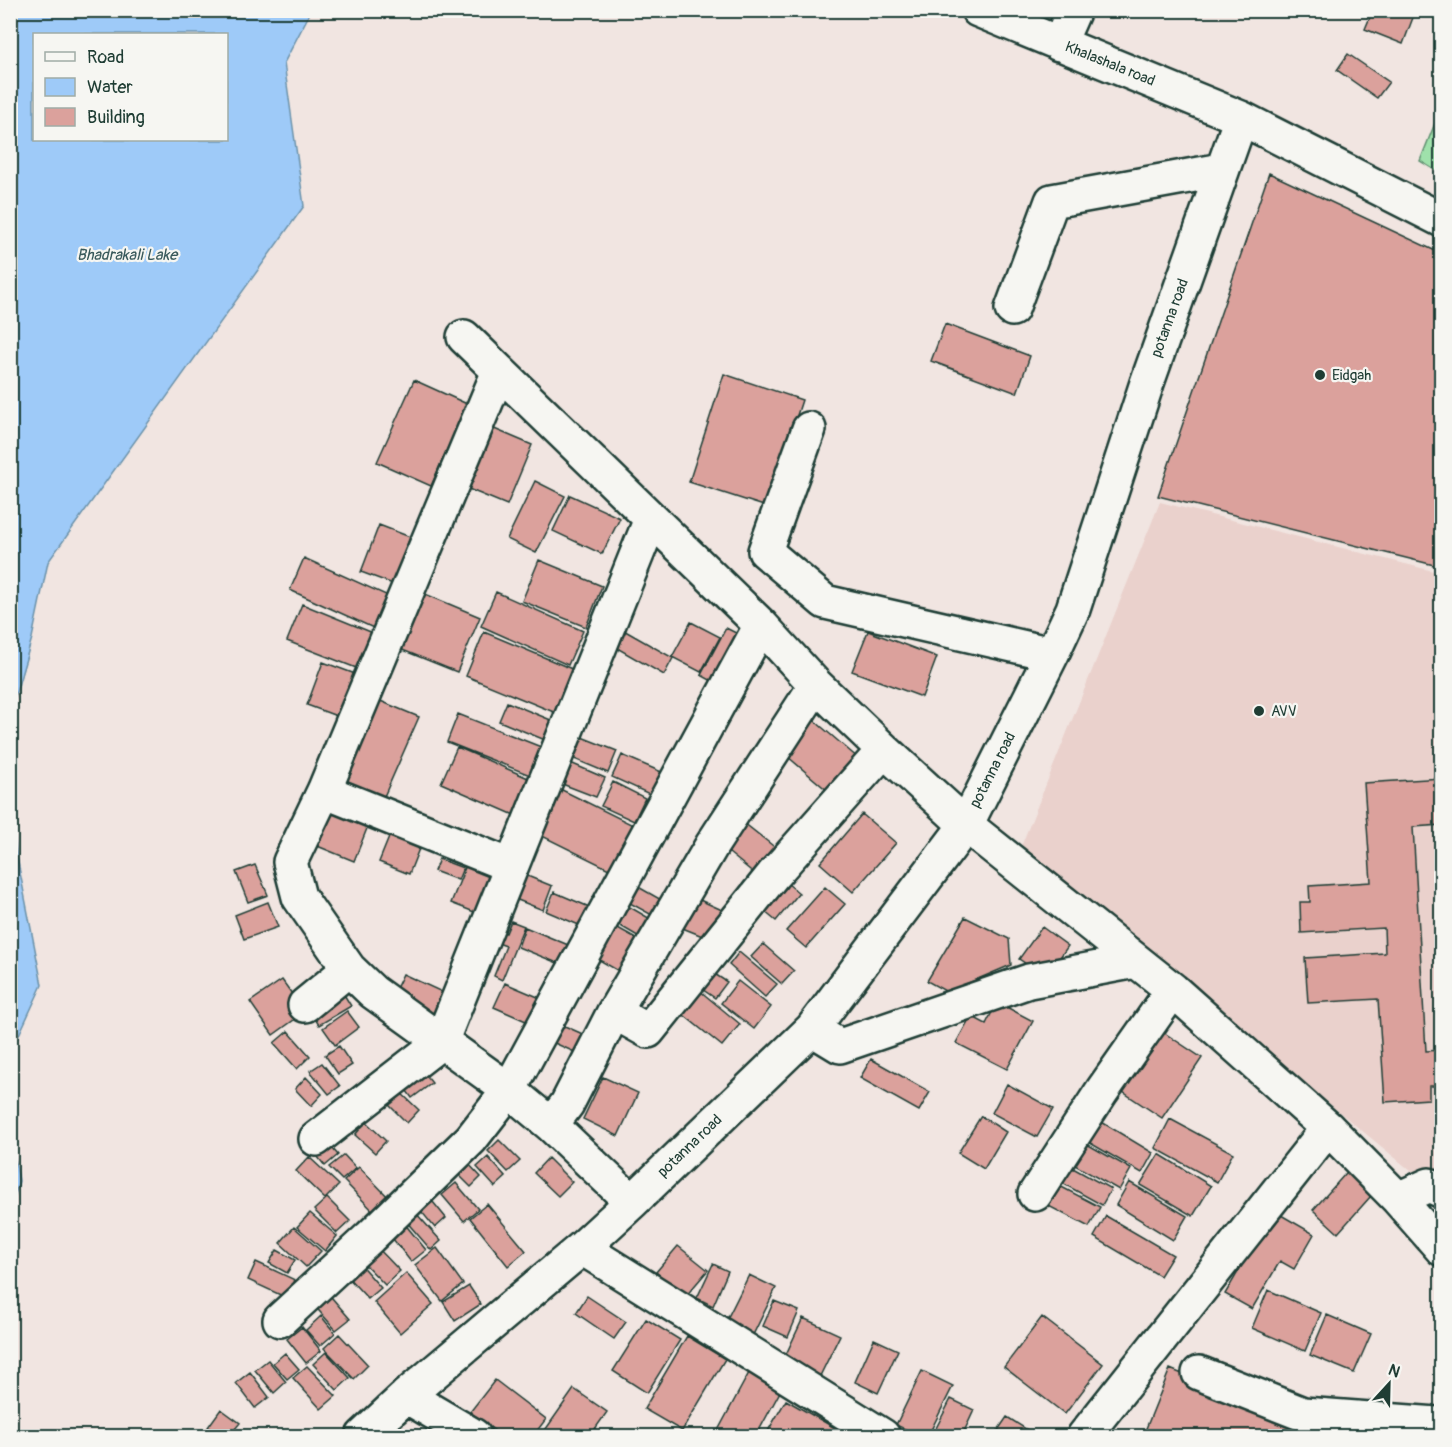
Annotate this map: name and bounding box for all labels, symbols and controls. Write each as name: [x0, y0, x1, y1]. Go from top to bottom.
legend: [33, 33, 228, 141]
street label: Khalashala road: [1062, 37, 1158, 91]
text: Road: [87, 46, 124, 69]
text: Water: [87, 76, 133, 99]
text: Building: [87, 106, 145, 129]
water label: Bhadrakali Lake: [77, 245, 179, 265]
street label: potanna road: [1147, 276, 1193, 360]
place label: Eidgah: [1332, 366, 1371, 385]
marker: Eidgah: [1313, 368, 1327, 382]
place label: AVV: [1271, 702, 1297, 721]
marker: AVV: [1252, 704, 1266, 718]
street label: potanna road: [966, 729, 1020, 811]
street label: potanna road: [654, 1111, 726, 1181]
north arrow: [1359, 1354, 1419, 1414]
text: N: [1385, 1360, 1403, 1382]

